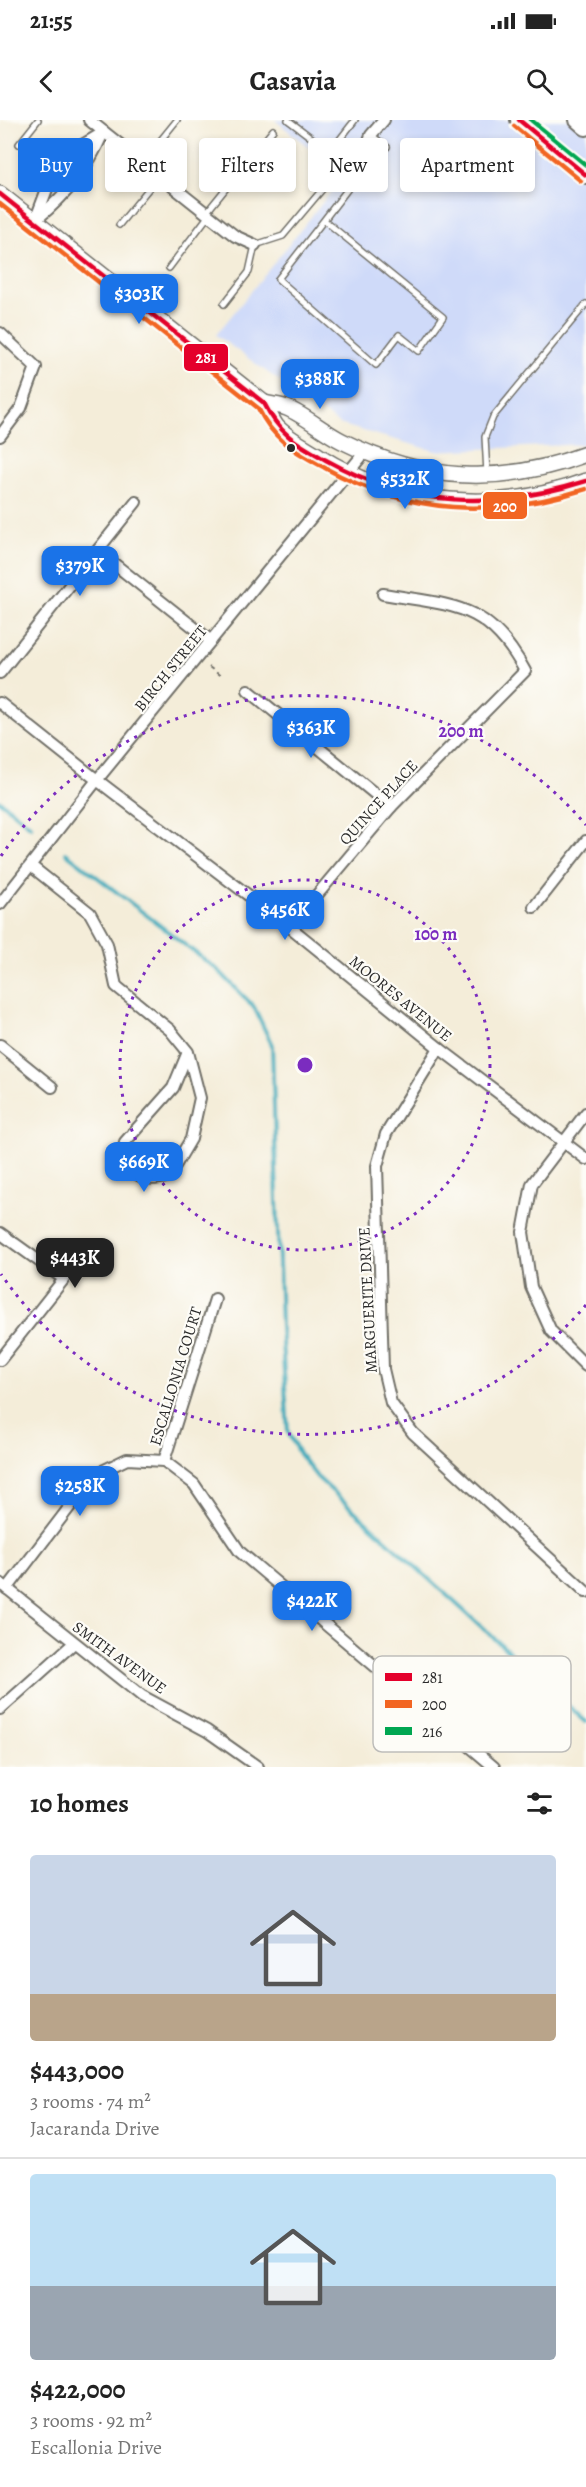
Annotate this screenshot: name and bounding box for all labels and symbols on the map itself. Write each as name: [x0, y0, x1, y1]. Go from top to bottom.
pin: $303K: [97, 274, 181, 325]
line badge: 281: [183, 343, 229, 372]
text: 281: [195, 347, 217, 369]
pin: $388K: [278, 359, 362, 410]
unlabelled marker: [285, 442, 297, 454]
pin: $532K: [363, 459, 447, 510]
line badge: 200: [482, 491, 528, 520]
text: 200: [493, 496, 517, 518]
pin: $379K: [38, 546, 122, 597]
street label: BIRCH STREET: [129, 621, 212, 716]
pin: $363K: [269, 708, 353, 759]
text: 200 m: [438, 719, 484, 743]
street label: QUINCE PLACE: [334, 755, 423, 850]
pin: $456K: [243, 890, 327, 941]
text: 100 m: [415, 922, 457, 946]
street label: MOORES AVENUE: [344, 951, 456, 1047]
centre of rings: [295, 1055, 315, 1075]
pin: $669K: [102, 1142, 186, 1193]
street label: MARGUERITE DRIVE: [353, 1226, 383, 1374]
pin: $443K: [33, 1238, 117, 1289]
street label: ESCALLONIA COURT: [144, 1304, 208, 1448]
pin: $258K: [38, 1466, 122, 1517]
pin: $422K: [270, 1581, 354, 1632]
street label: SMITH AVENUE: [68, 1616, 171, 1699]
legend: [373, 1656, 571, 1752]
text: 281: [422, 1667, 443, 1689]
text: 200: [422, 1694, 447, 1716]
text: 216: [422, 1721, 442, 1743]

